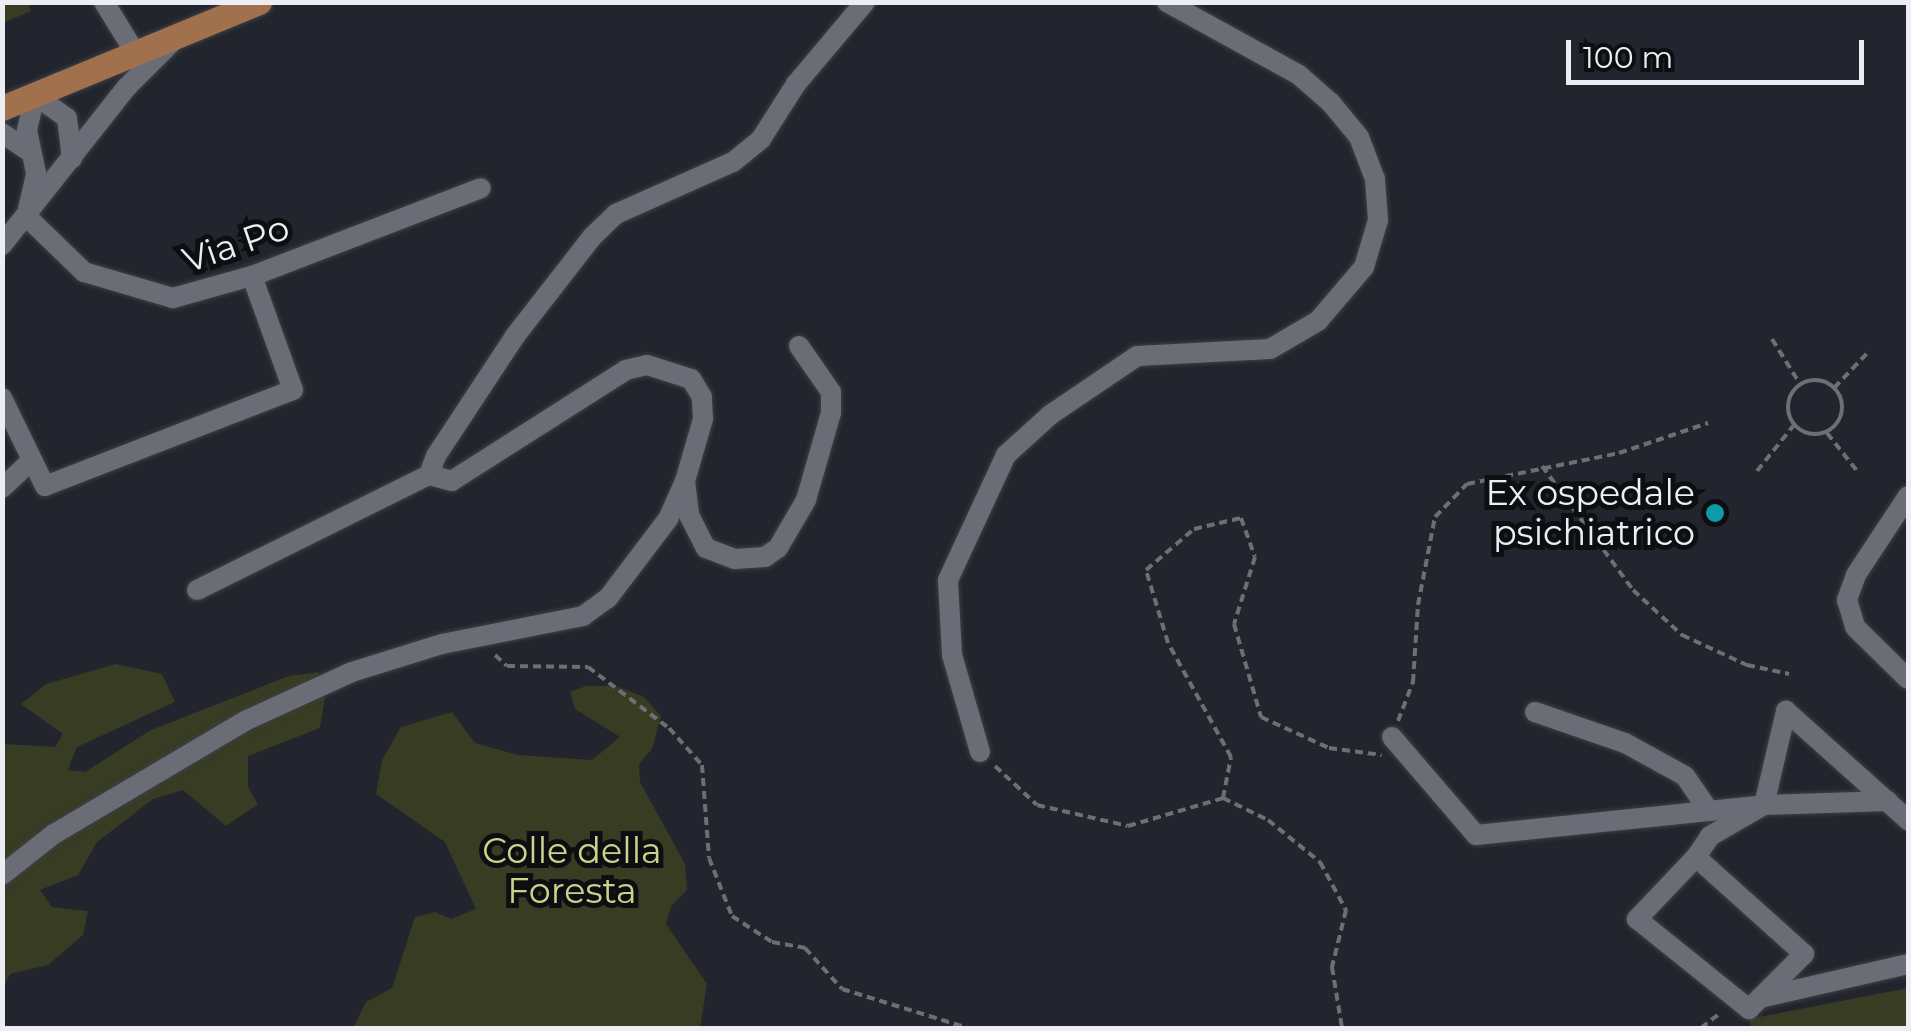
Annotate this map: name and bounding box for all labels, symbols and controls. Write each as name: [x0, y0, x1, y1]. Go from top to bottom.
scale bar: [1571, 20, 1868, 82]
text: 100 m: [1583, 39, 1673, 76]
street label: Via Po: [177, 206, 295, 282]
place label: Ex ospedale psichiatrico: [1485, 472, 1695, 554]
marker: Ex ospedale psichiatrico: [1704, 502, 1726, 524]
park label: Colle della Foresta: [482, 830, 662, 912]

